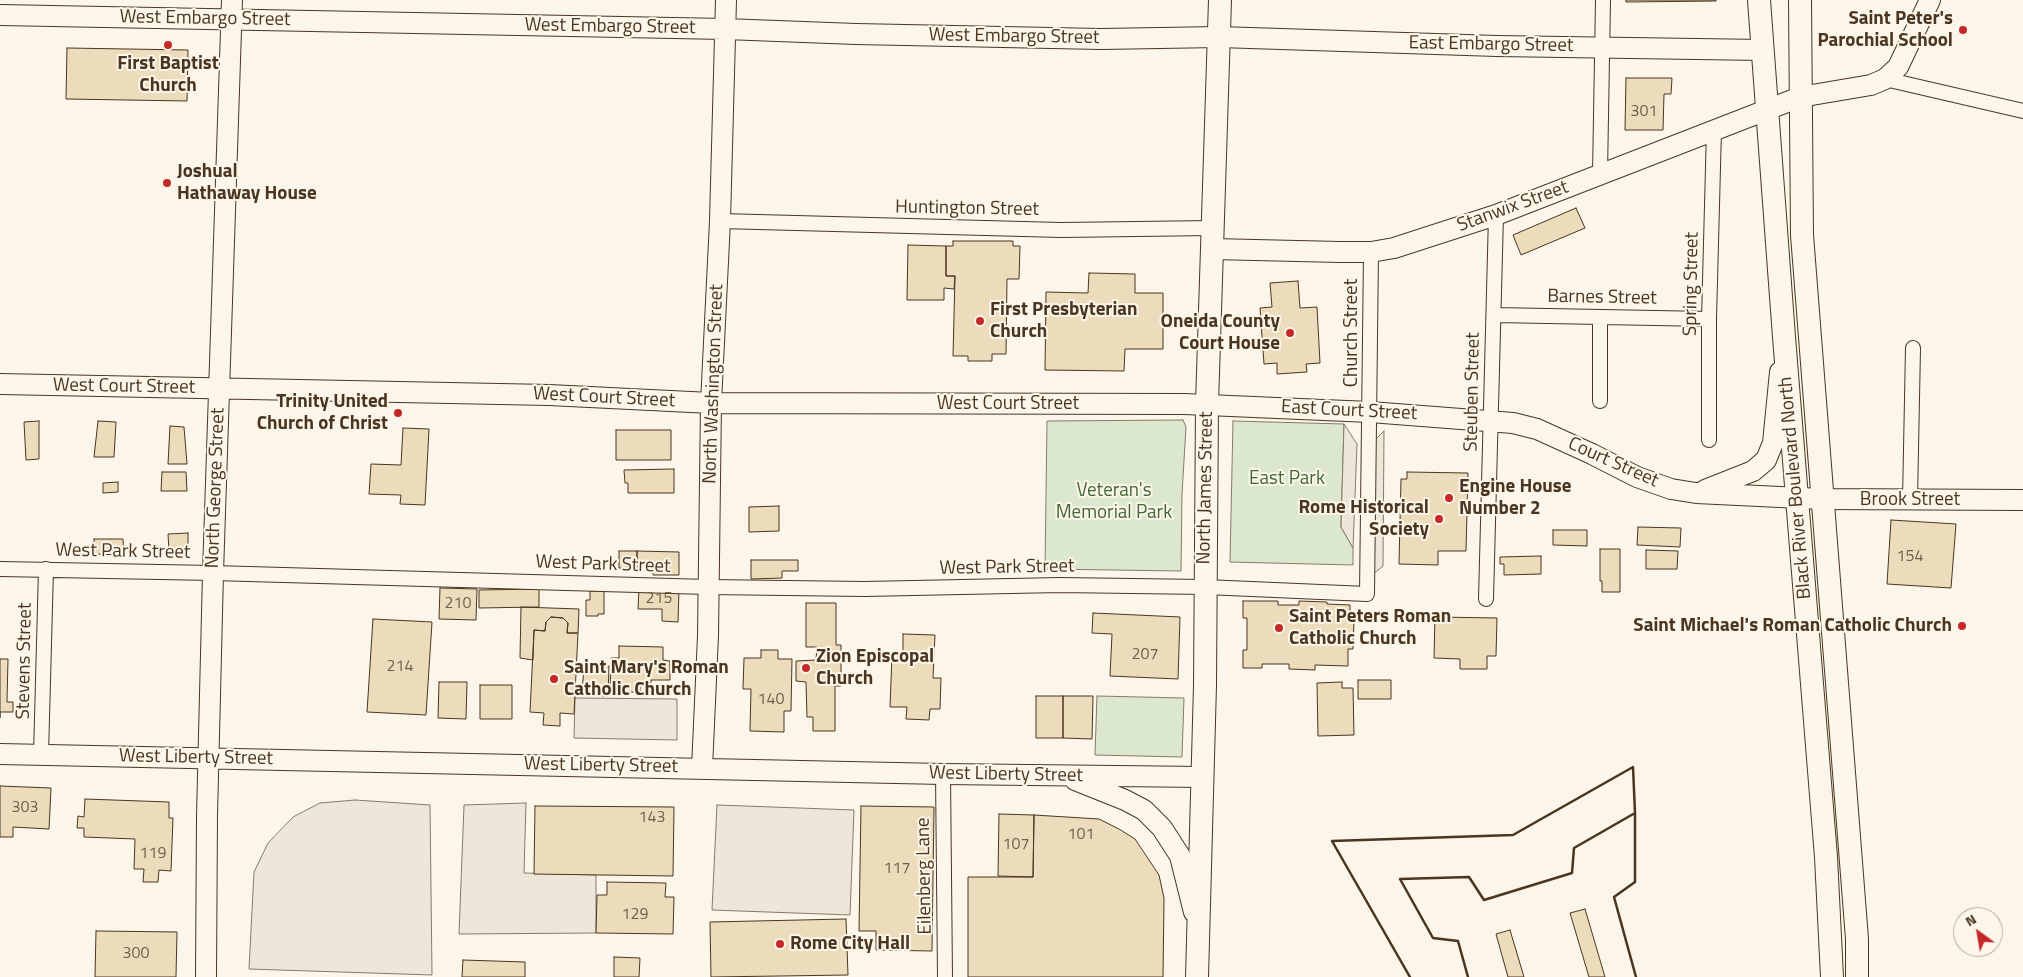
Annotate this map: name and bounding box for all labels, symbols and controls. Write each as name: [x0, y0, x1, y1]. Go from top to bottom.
street label: West Embargo Street: [119, 6, 291, 32]
place label: Saint Peter's Parochial School: [1817, 8, 1953, 52]
street label: West Embargo Street: [524, 14, 696, 40]
street label: West Embargo Street: [928, 24, 1100, 50]
marker: Saint Peter's Parochial School: [1957, 24, 1969, 36]
street label: East Embargo Street: [1408, 32, 1574, 58]
marker: First Baptist Church: [162, 39, 174, 51]
place label: First Baptist Church: [117, 53, 219, 97]
house number: 301: [1631, 102, 1657, 122]
place label: Joshual Hathaway House: [177, 161, 317, 205]
street label: Stanwix Street: [1454, 176, 1572, 238]
marker: Joshual Hathaway House: [161, 177, 173, 189]
street label: Huntington Street: [895, 196, 1039, 222]
street label: Spring Street: [1680, 232, 1704, 336]
street label: Church Street: [1341, 279, 1363, 387]
street label: North Washington Street: [699, 284, 729, 484]
street label: Barnes Street: [1547, 286, 1657, 310]
place label: First Presbyterian Church: [990, 299, 1138, 343]
place label: Oneida County Court House: [1160, 311, 1280, 355]
marker: First Presbyterian Church: [974, 315, 986, 327]
marker: Oneida County Court House: [1284, 327, 1296, 339]
street label: Steuben Street: [1461, 332, 1485, 452]
street label: West Court Street: [53, 374, 195, 400]
street label: Black River Boulevard North: [1775, 376, 1817, 600]
street label: West Court Street: [532, 383, 676, 413]
place label: Trinity United Church of Christ: [257, 391, 388, 435]
street label: West Court Street: [937, 393, 1079, 415]
street label: East Court Street: [1280, 396, 1418, 426]
street label: North George Street: [202, 407, 230, 569]
marker: Trinity United Church of Christ: [392, 407, 404, 419]
street label: North James Street: [1193, 411, 1219, 565]
street label: Court Street: [1564, 433, 1662, 493]
park label: East Park: [1249, 468, 1325, 490]
place label: Engine House Number 2: [1459, 476, 1571, 520]
park label: Veteran's Memorial Park: [1056, 480, 1172, 524]
street label: Brook Street: [1860, 489, 1960, 511]
marker: Engine House Number 2: [1443, 492, 1455, 504]
place label: Rome Historical Society: [1298, 497, 1429, 541]
marker: Rome Historical Society: [1433, 513, 1445, 525]
street label: West Park Street: [55, 539, 191, 565]
house number: 154: [1897, 547, 1923, 567]
street label: West Park Street: [535, 551, 671, 579]
street label: West Park Street: [939, 555, 1075, 581]
house number: 215: [646, 589, 672, 609]
house number: 210: [445, 594, 471, 614]
street label: Stevens Street: [13, 602, 37, 720]
place label: Saint Peters Roman Catholic Church: [1289, 606, 1451, 650]
place label: Saint Michael's Roman Catholic Church: [1633, 615, 1952, 637]
marker: Saint Michael's Roman Catholic Church: [1956, 620, 1968, 632]
marker: Saint Peters Roman Catholic Church: [1273, 622, 1285, 634]
house number: 207: [1132, 645, 1158, 665]
place label: Zion Episcopal Church: [816, 646, 934, 690]
house number: 214: [387, 657, 413, 677]
place label: Saint Mary's Roman Catholic Church: [564, 657, 729, 701]
marker: Zion Episcopal Church: [800, 662, 812, 674]
marker: Saint Mary's Roman Catholic Church: [548, 673, 560, 685]
house number: 140: [758, 690, 784, 710]
street label: West Liberty Street: [119, 745, 273, 771]
street label: West Liberty Street: [524, 753, 678, 779]
street label: West Liberty Street: [929, 762, 1083, 788]
house number: 303: [12, 798, 38, 818]
house number: 143: [639, 808, 665, 828]
street label: Eilenberg Lane: [913, 817, 937, 935]
house number: 101: [1068, 825, 1094, 845]
house number: 107: [1003, 835, 1029, 855]
house number: 119: [140, 844, 166, 864]
house number: 117: [884, 859, 910, 879]
house number: 129: [622, 905, 648, 925]
north arrow: [1953, 907, 2003, 957]
text: N: [1961, 908, 1980, 931]
place label: Rome City Hall: [790, 933, 910, 955]
marker: Rome City Hall: [774, 938, 786, 950]
house number: 300: [123, 944, 149, 964]

